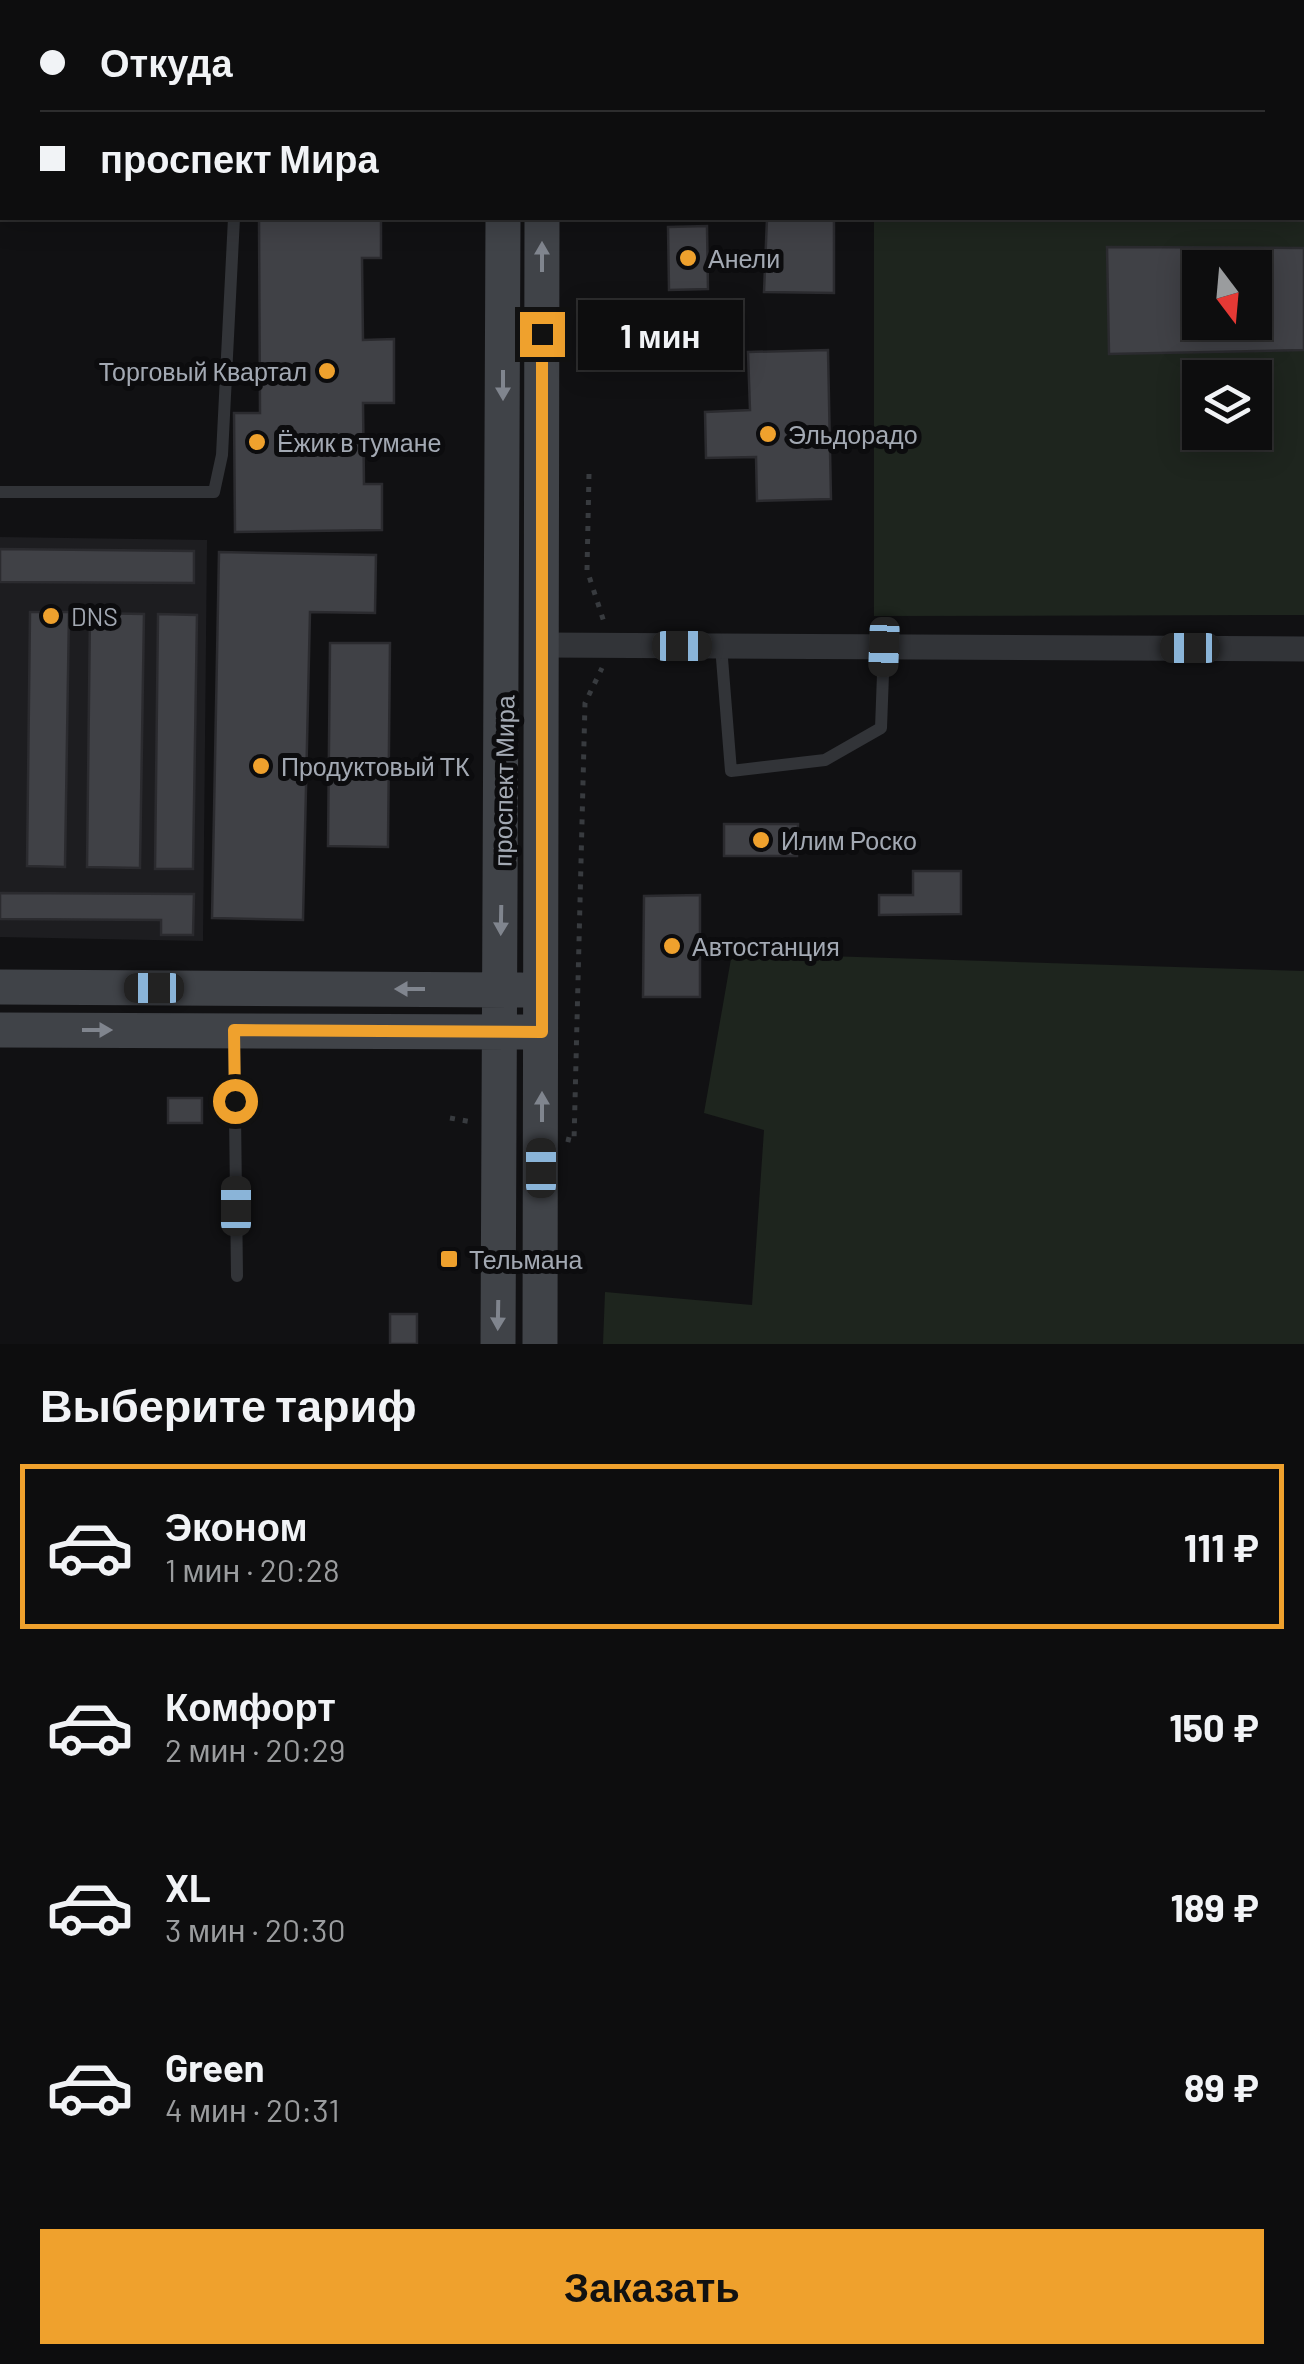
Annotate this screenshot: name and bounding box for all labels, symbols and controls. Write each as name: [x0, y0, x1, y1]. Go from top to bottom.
text: Откуда: [100, 39, 233, 85]
text: проспект Мира: [100, 135, 379, 181]
one-way arrow: [534, 240, 550, 272]
place label: Анели: [708, 243, 780, 273]
marker: Анели: [677, 247, 699, 269]
north arrow: [1182, 250, 1272, 340]
map controls: [1182, 250, 1272, 450]
callout: 1 мин: [577, 299, 742, 369]
route end: [520, 312, 565, 357]
text: 1 мин: [620, 316, 701, 354]
place label: Торговый Квартал: [99, 356, 307, 386]
marker: Торговый Квартал: [316, 360, 338, 382]
button: layers: [1182, 360, 1272, 450]
one-way arrow: [495, 369, 511, 401]
place label: Эльдорадо: [788, 419, 918, 449]
marker: Эльдорадо: [757, 423, 779, 445]
place label: Ёжик в тумане: [277, 427, 441, 457]
marker: Ёжик в тумане: [246, 431, 268, 453]
place label: DNS: [71, 601, 118, 631]
marker: DNS: [40, 605, 62, 627]
car: [868, 616, 900, 678]
car: [652, 631, 712, 661]
car: [1160, 633, 1220, 663]
street label: проспект Мира: [487, 695, 519, 867]
place label: Продуктовый ТК: [281, 751, 470, 781]
marker: Продуктовый ТК: [250, 755, 272, 777]
place label: Илим Роско: [781, 825, 917, 855]
marker: Илим Роско: [750, 829, 772, 851]
one-way arrow: [493, 904, 509, 936]
place label: Автостанция: [692, 931, 840, 961]
marker: Автостанция: [661, 935, 683, 957]
car: [124, 973, 184, 1003]
one-way arrow: [393, 981, 425, 997]
one-way arrow: [82, 1022, 114, 1038]
route start: [213, 1079, 258, 1124]
one-way arrow: [534, 1090, 550, 1122]
car: [526, 1138, 556, 1198]
car: [221, 1176, 251, 1236]
place label: Тельмана: [469, 1244, 582, 1274]
marker: Тельмана: [438, 1248, 460, 1270]
one-way arrow: [490, 1299, 506, 1331]
text: Выберите тариф: [40, 1377, 417, 1431]
icon: car: [45, 1502, 135, 1592]
text: Эконом: [165, 1503, 308, 1549]
text: 111 ₽: [1184, 1524, 1259, 1570]
text: 1 мин · 20:28: [165, 1550, 340, 1588]
icon: car: [45, 1682, 135, 1772]
text: Комфорт: [165, 1683, 336, 1729]
text: 150 ₽: [1169, 1704, 1259, 1750]
text: 2 мин · 20:29: [165, 1730, 346, 1768]
icon: car: [45, 1862, 135, 1952]
text: XL: [165, 1864, 211, 1910]
text: 189 ₽: [1171, 1884, 1259, 1930]
text: 3 мин · 20:30: [165, 1910, 346, 1948]
icon: car: [45, 2042, 135, 2132]
text: Green: [165, 2044, 265, 2090]
text: 89 ₽: [1184, 2064, 1259, 2110]
text: 4 мин · 20:31: [165, 2090, 340, 2128]
button: Заказать: [40, 2229, 1264, 2344]

